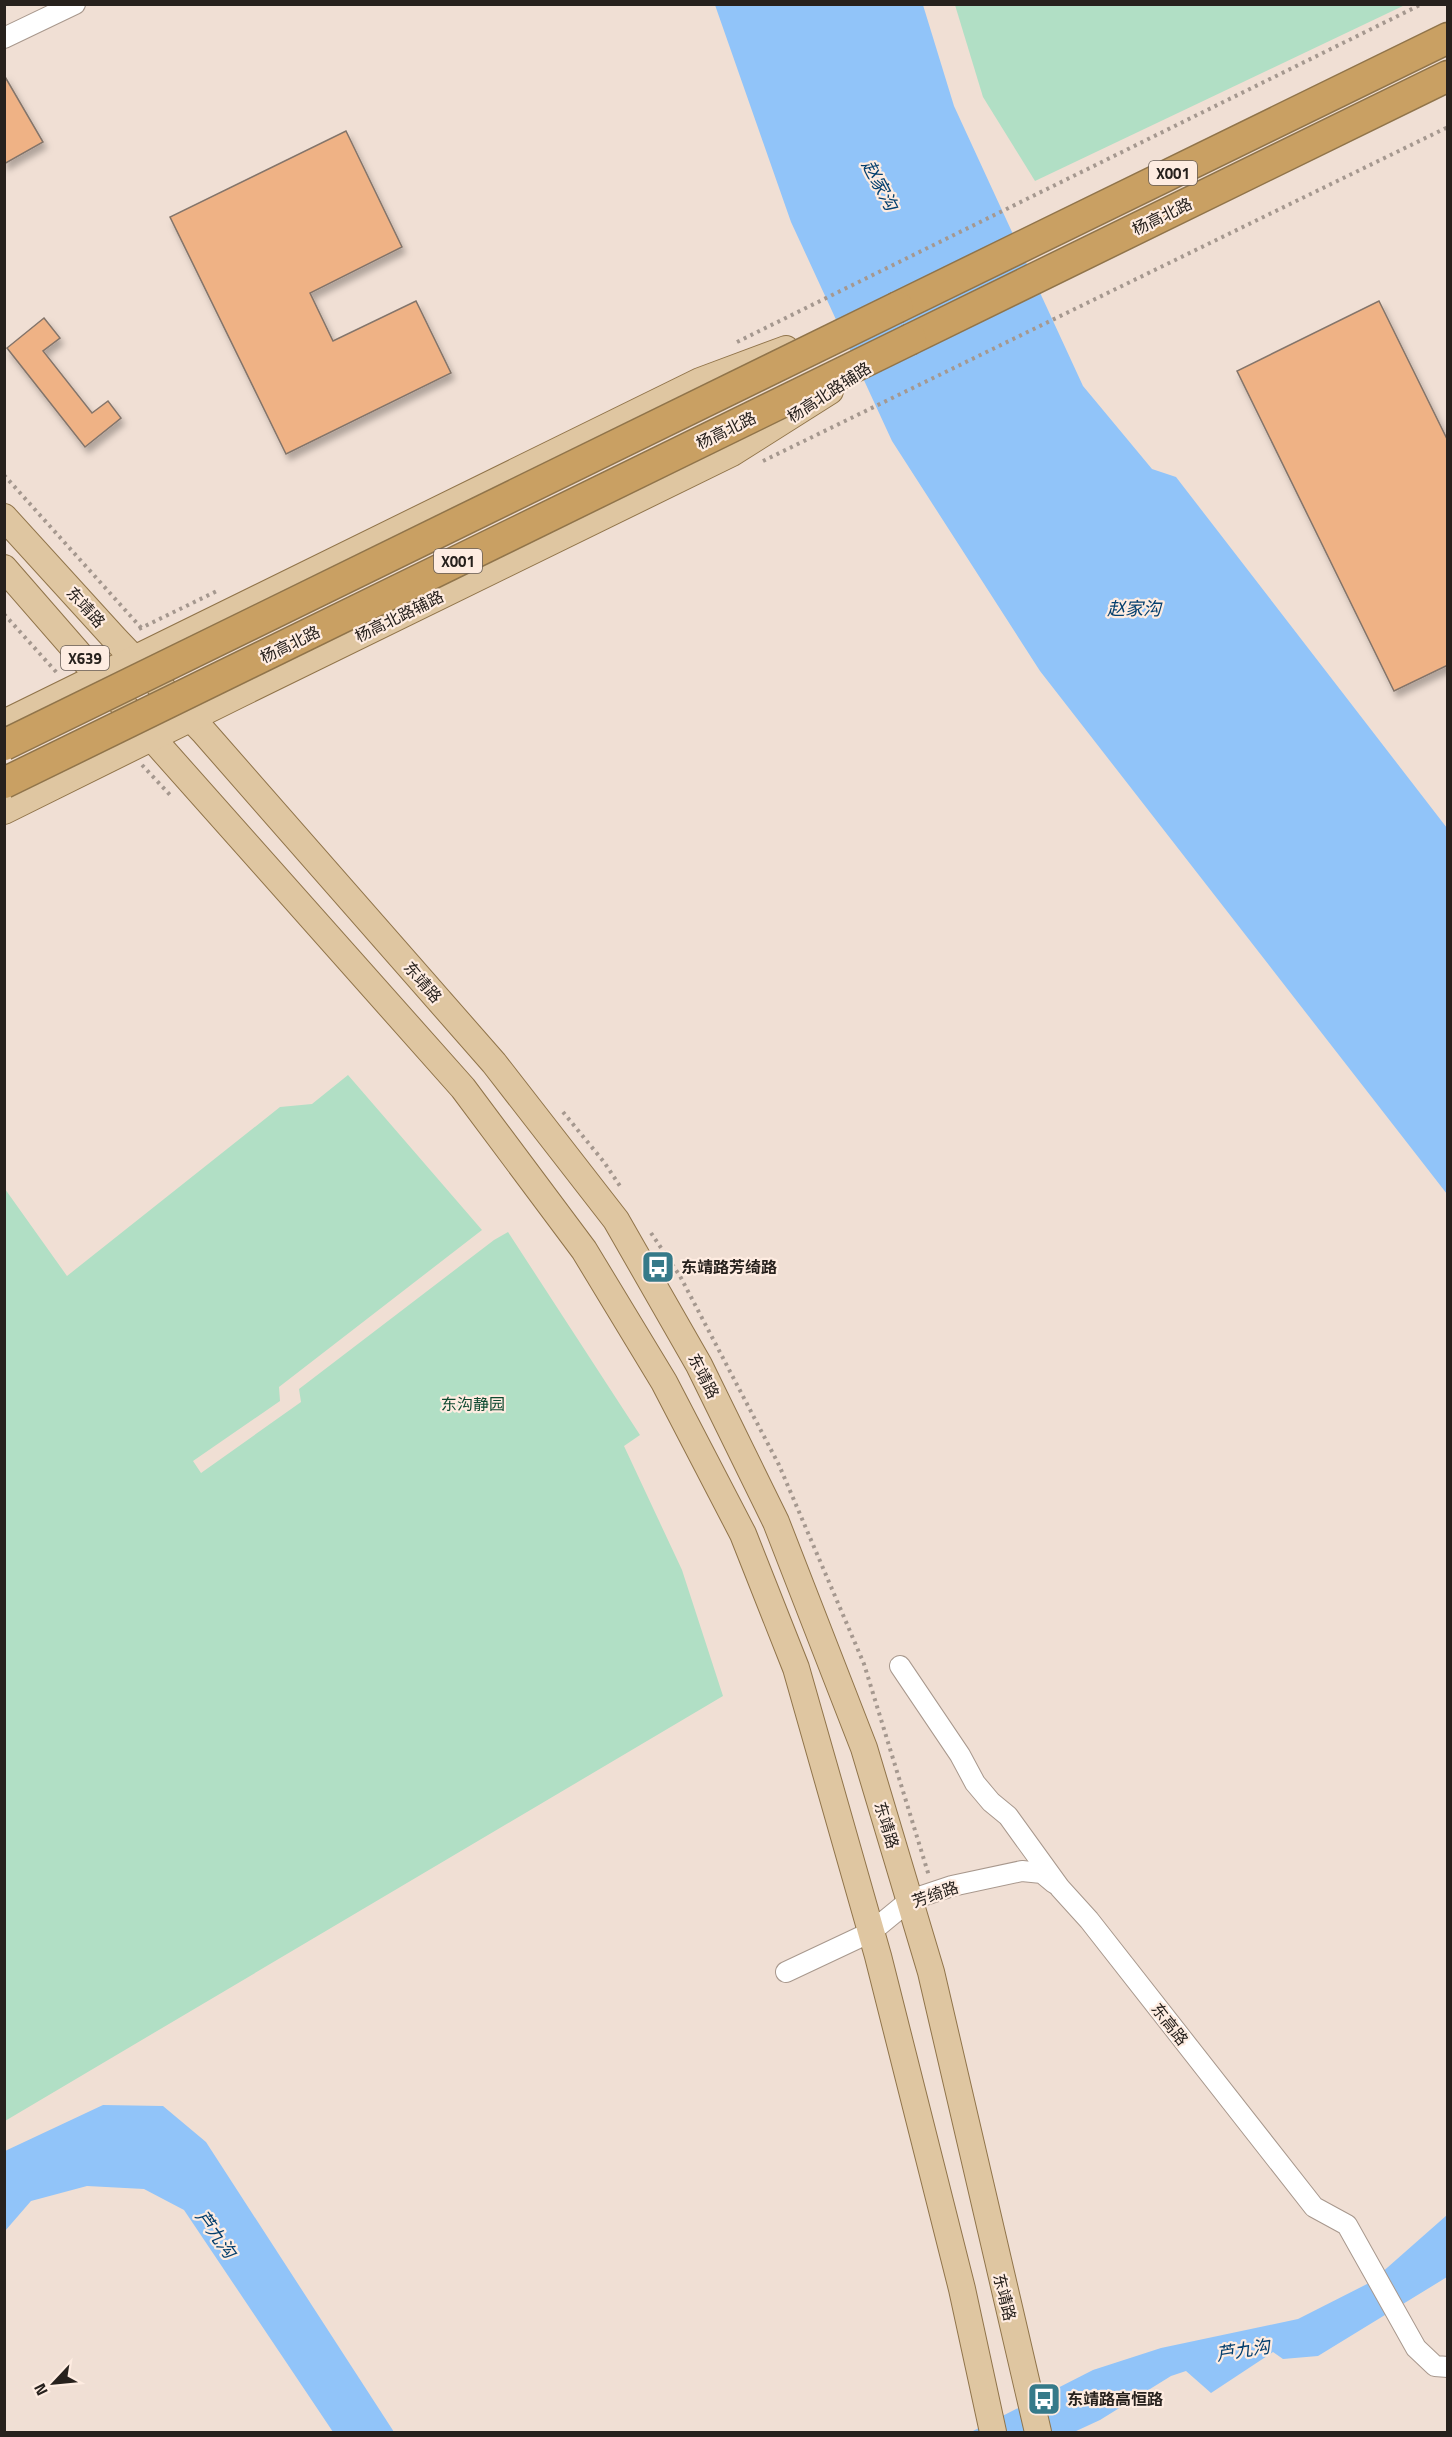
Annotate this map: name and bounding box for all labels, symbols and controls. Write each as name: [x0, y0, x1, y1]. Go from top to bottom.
water label: 赵家沟: [855, 155, 906, 217]
road number: X001: [1149, 161, 1197, 185]
street label: 杨高北路: [1128, 191, 1196, 241]
street label: 杨高北路辅路: [782, 356, 876, 428]
street label: 杨高北路: [692, 405, 760, 455]
road number: X001: [434, 549, 482, 573]
street label: 东靖路: [61, 581, 111, 633]
street label: 杨高北路辅路: [351, 584, 447, 648]
water label: 赵家沟: [1107, 595, 1163, 622]
street label: 杨高北路: [256, 619, 324, 669]
road number: X639: [61, 646, 109, 670]
street label: 东靖路: [398, 956, 448, 1008]
bus stop icon: 东靖路芳绮路: [640, 1249, 676, 1285]
place label: 东靖路芳绮路: [681, 1255, 777, 1279]
street label: 东靖路: [682, 1349, 726, 1403]
park label: 东沟静园: [441, 1392, 505, 1416]
street label: 东靖路: [869, 1799, 905, 1851]
street label: 芳绮路: [908, 1875, 962, 1913]
street label: 东高路: [1146, 1998, 1194, 2050]
water label: 芦九沟: [189, 2204, 244, 2265]
street label: 东靖路: [988, 2271, 1022, 2323]
water label: 芦九沟: [1214, 2332, 1274, 2368]
north arrow: [24, 2353, 84, 2413]
text: N: [27, 2379, 54, 2400]
bus stop icon: 东靖路高恒路: [1026, 2381, 1062, 2417]
place label: 东靖路高恒路: [1067, 2387, 1163, 2411]

